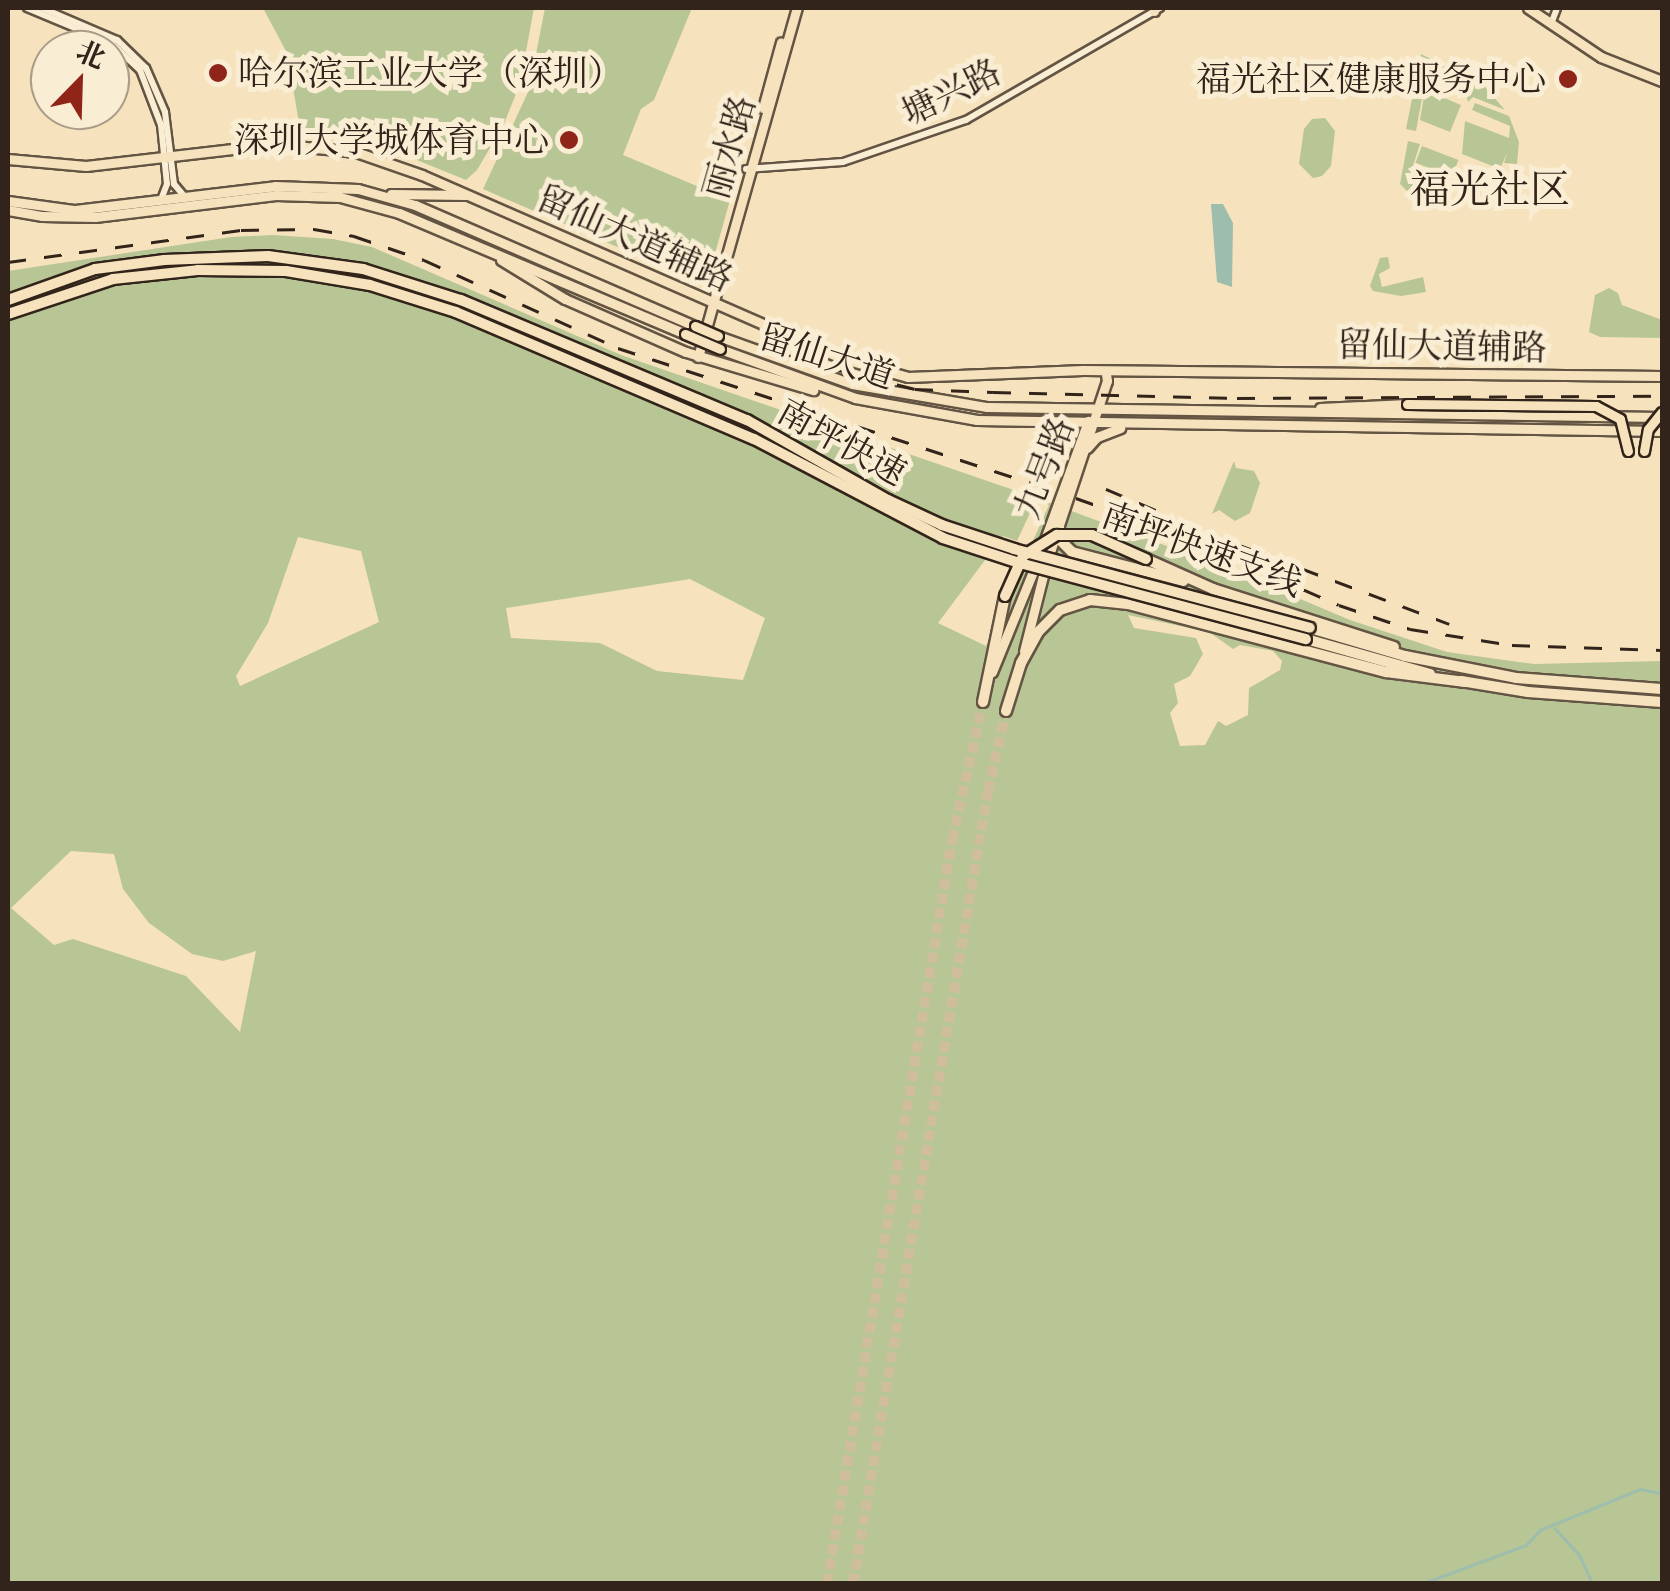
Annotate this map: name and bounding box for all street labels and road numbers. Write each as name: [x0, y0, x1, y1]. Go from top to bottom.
street label: 塘兴路: [895, 50, 1007, 134]
street label: 丽水路: [694, 91, 764, 203]
street label: 留仙大道辅路: [531, 176, 739, 300]
street label: 留仙大道: [754, 314, 900, 398]
street label: 留仙大道辅路: [1337, 323, 1547, 369]
street label: 南坪快速: [771, 390, 913, 494]
street label: 九号路: [1006, 411, 1082, 525]
street label: 南坪快速支线: [1096, 493, 1308, 605]

